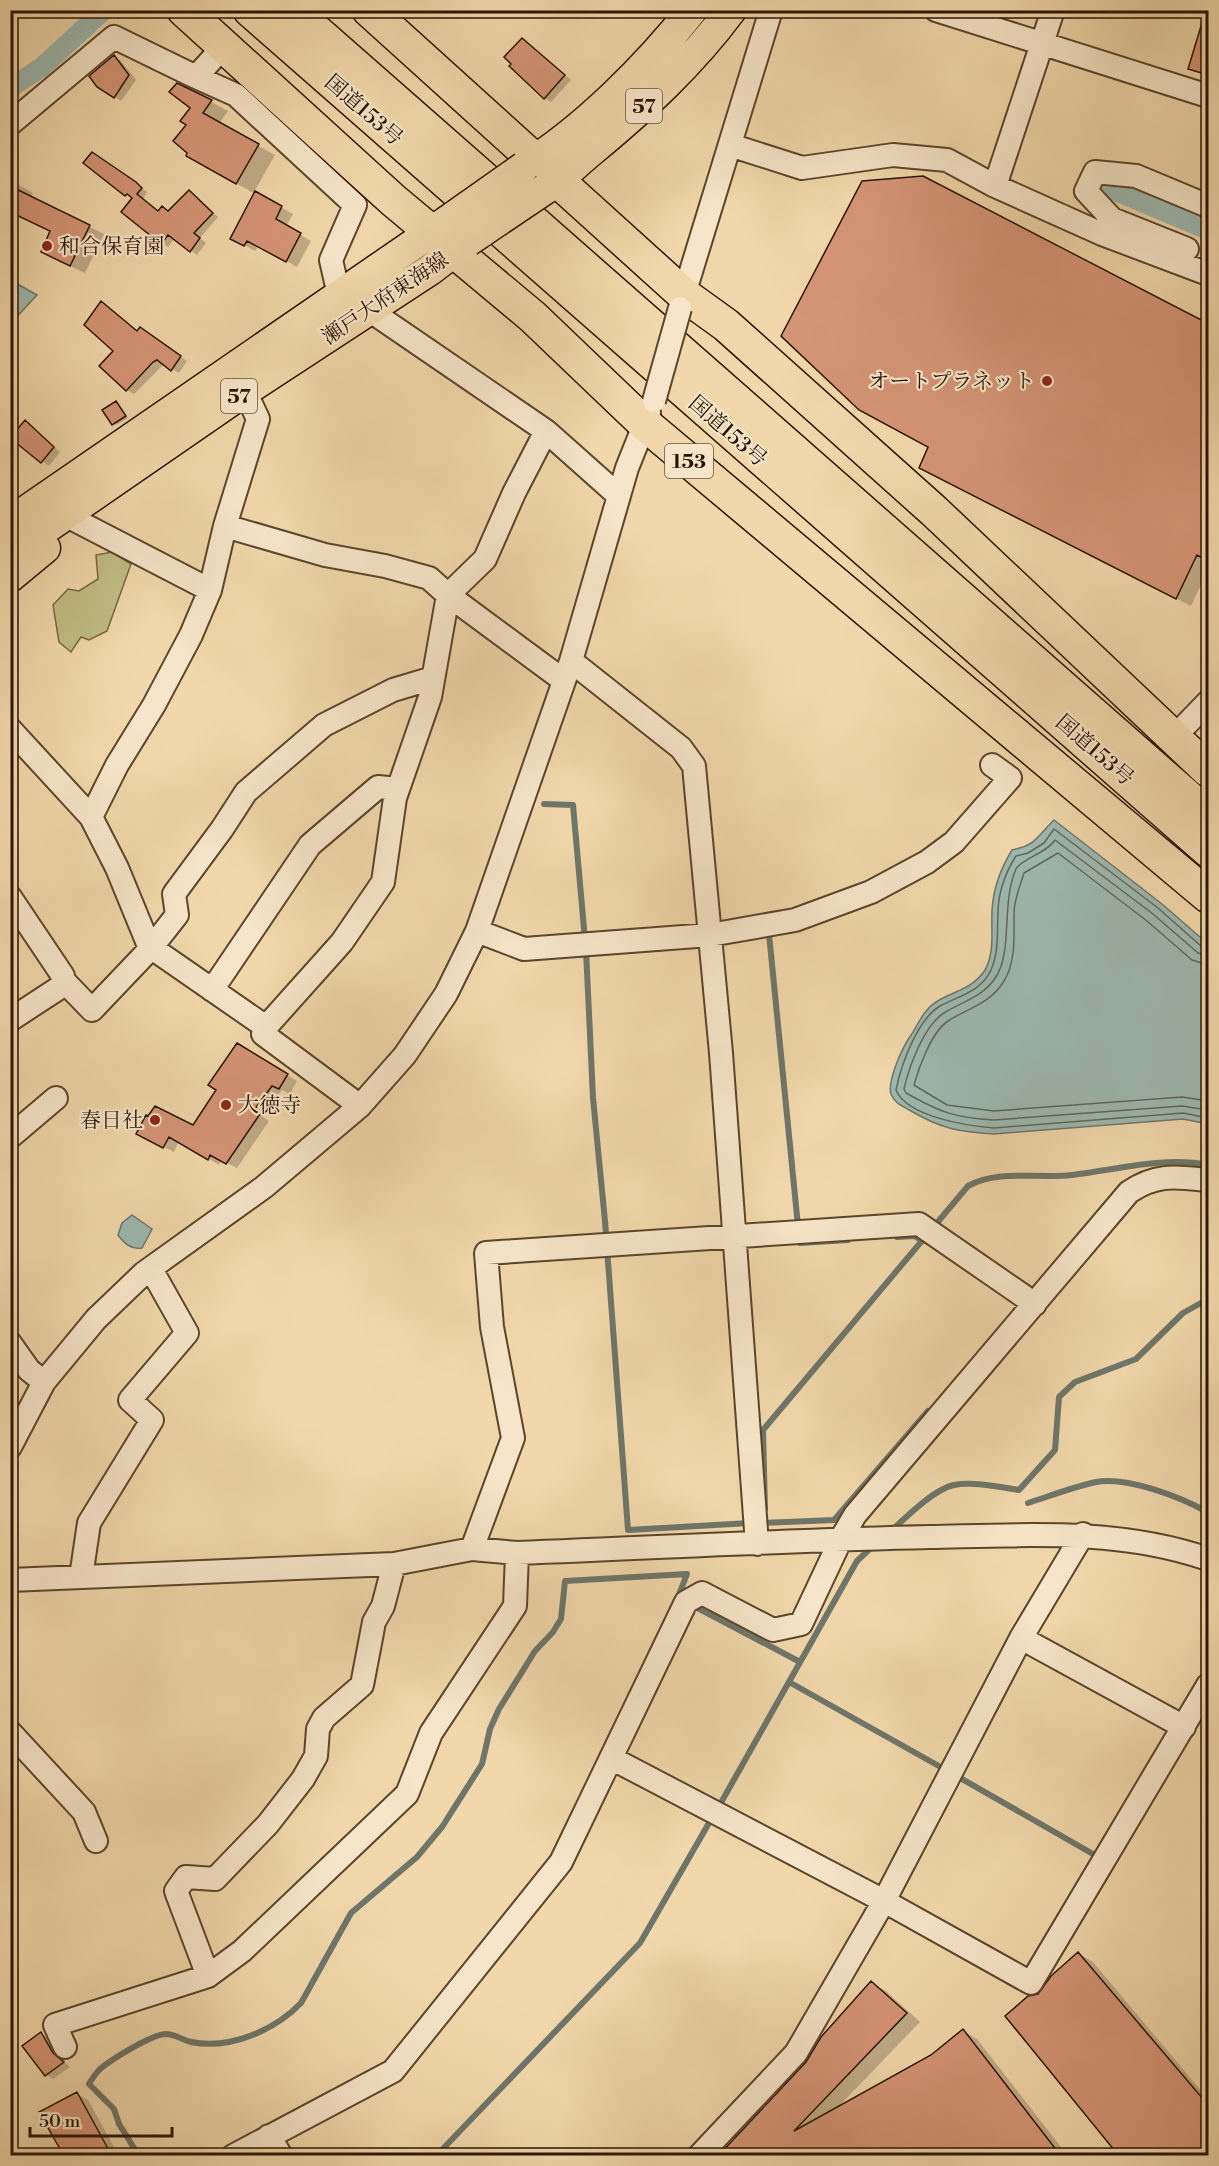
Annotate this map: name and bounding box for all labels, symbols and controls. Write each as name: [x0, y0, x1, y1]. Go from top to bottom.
street label: 国道153号: [319, 70, 408, 152]
road number: 57: [626, 89, 662, 123]
place label: 和合保育園: [59, 234, 164, 260]
marker: 和合保育園: [40, 239, 54, 253]
street label: 瀬戸大府東海線: [317, 247, 454, 351]
place label: オートプラネット: [868, 369, 1035, 395]
marker: オートプラネット: [1040, 374, 1054, 388]
road number: 57: [221, 379, 257, 413]
street label: 国道153号: [684, 390, 772, 472]
road number: 153: [665, 444, 713, 478]
street label: 国道153号: [1050, 710, 1139, 792]
place label: 大徳寺: [238, 1093, 301, 1119]
marker: 大徳寺: [219, 1098, 233, 1112]
place label: 春日社: [80, 1108, 143, 1134]
marker: 春日社: [148, 1113, 162, 1127]
scale bar: [30, 2100, 172, 2138]
text: 50 m: [39, 2110, 81, 2133]

